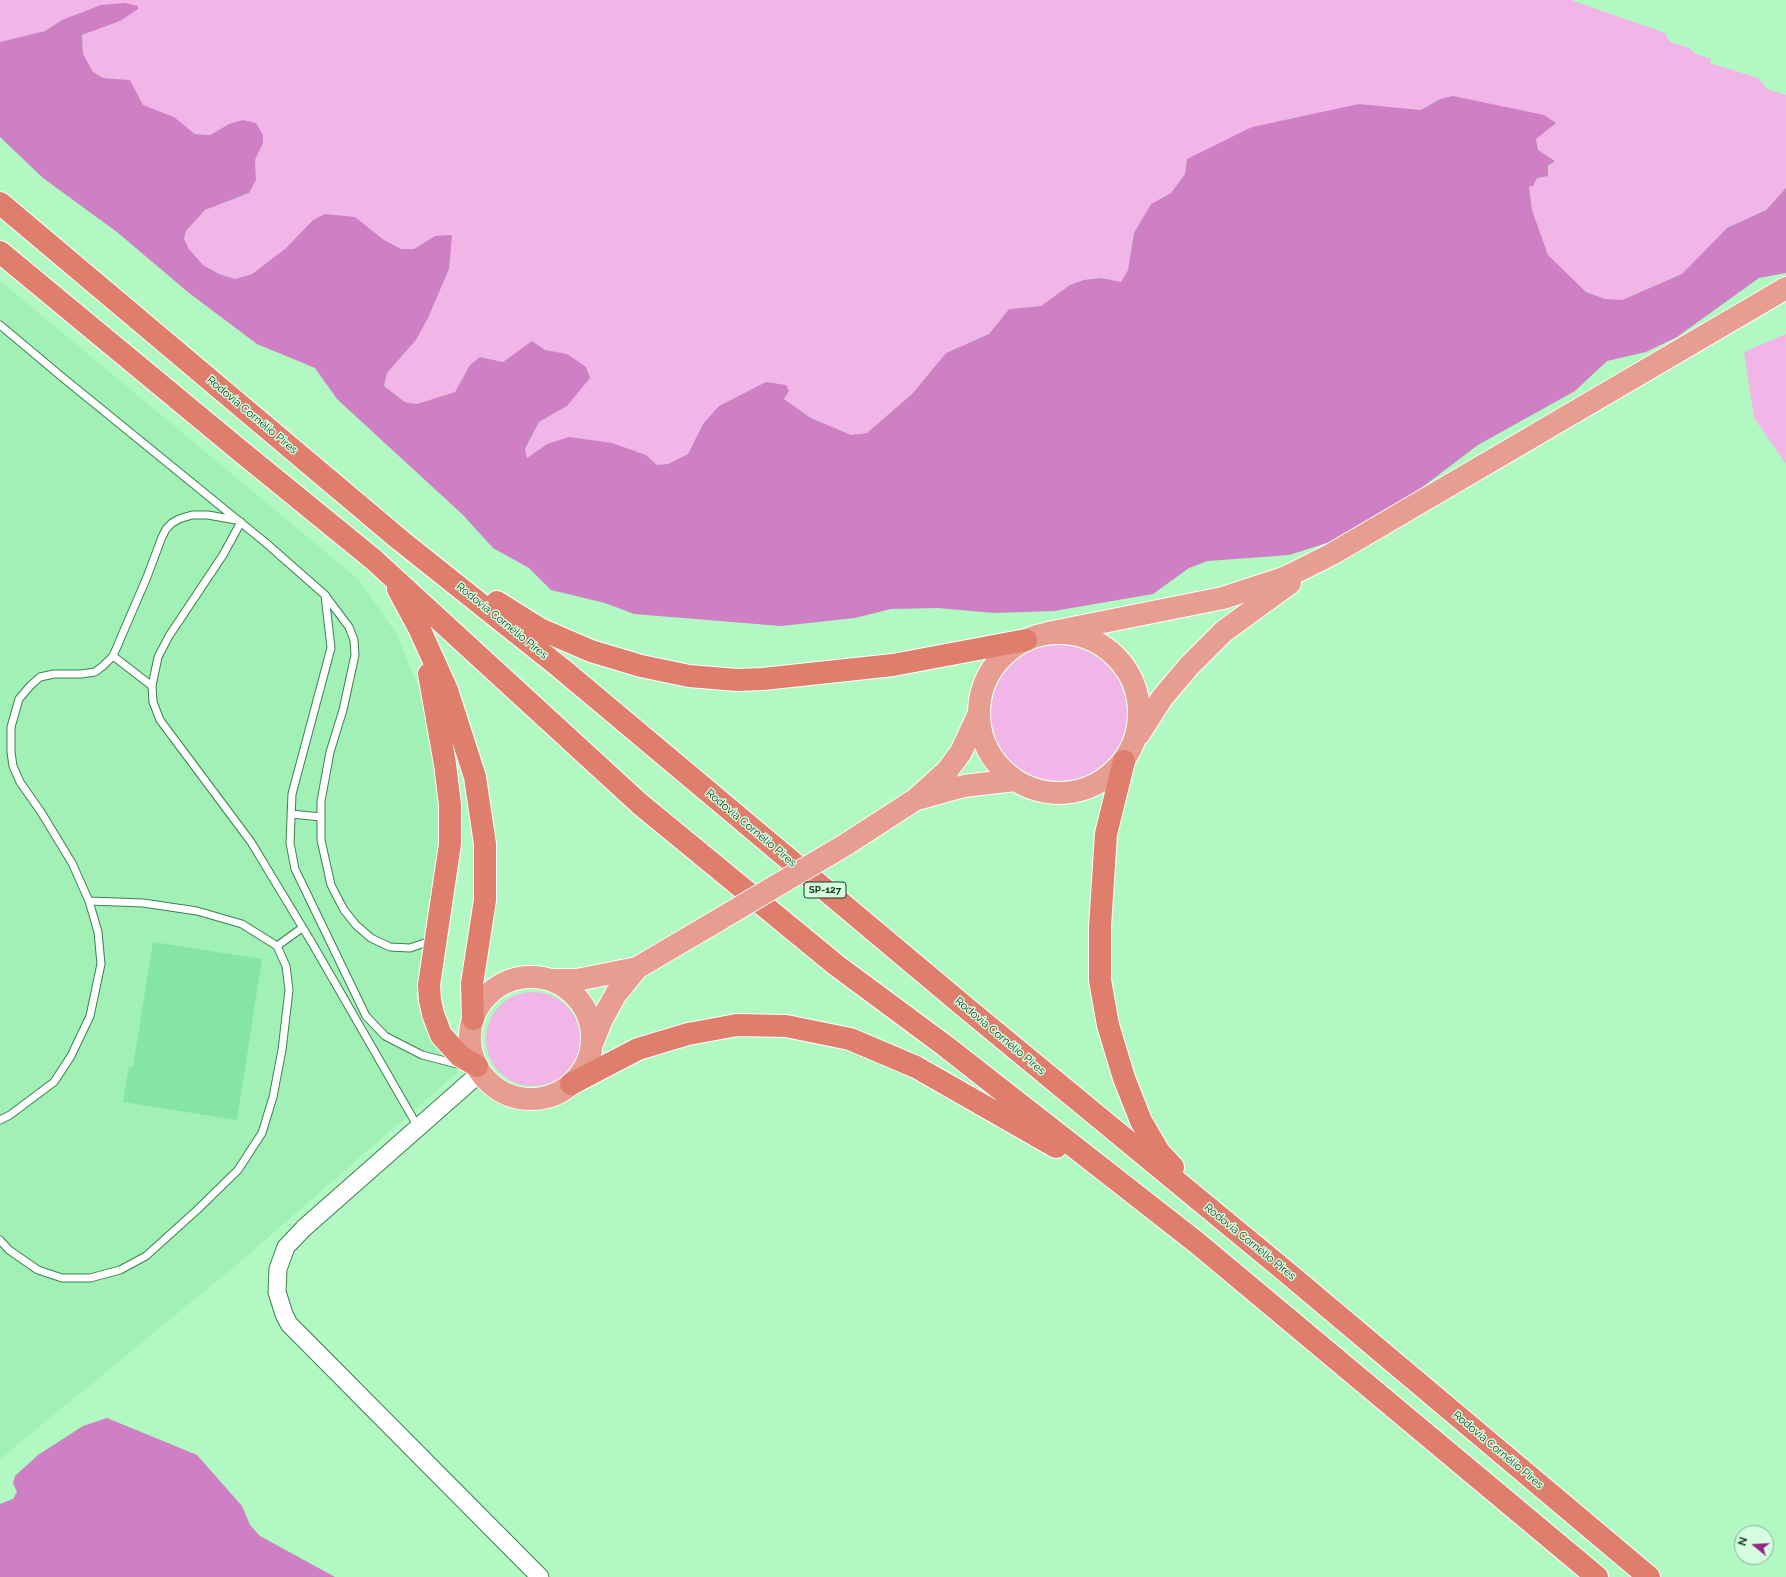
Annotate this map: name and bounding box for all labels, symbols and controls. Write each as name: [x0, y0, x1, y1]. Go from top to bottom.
street label: Rodovia Cornélio Pires: [204, 373, 300, 457]
street label: Rodovia Cornélio Pires: [454, 580, 550, 662]
street label: Rodovia Cornélio Pires: [703, 786, 799, 870]
road number: SP-127: [804, 882, 846, 898]
street label: Rodovia Cornélio Pires: [952, 994, 1048, 1078]
street label: Rodovia Cornélio Pires: [1202, 1201, 1298, 1283]
street label: Rodovia Cornélio Pires: [1450, 1408, 1546, 1492]
north arrow: [1734, 1525, 1774, 1565]
text: N: [1736, 1535, 1751, 1547]

